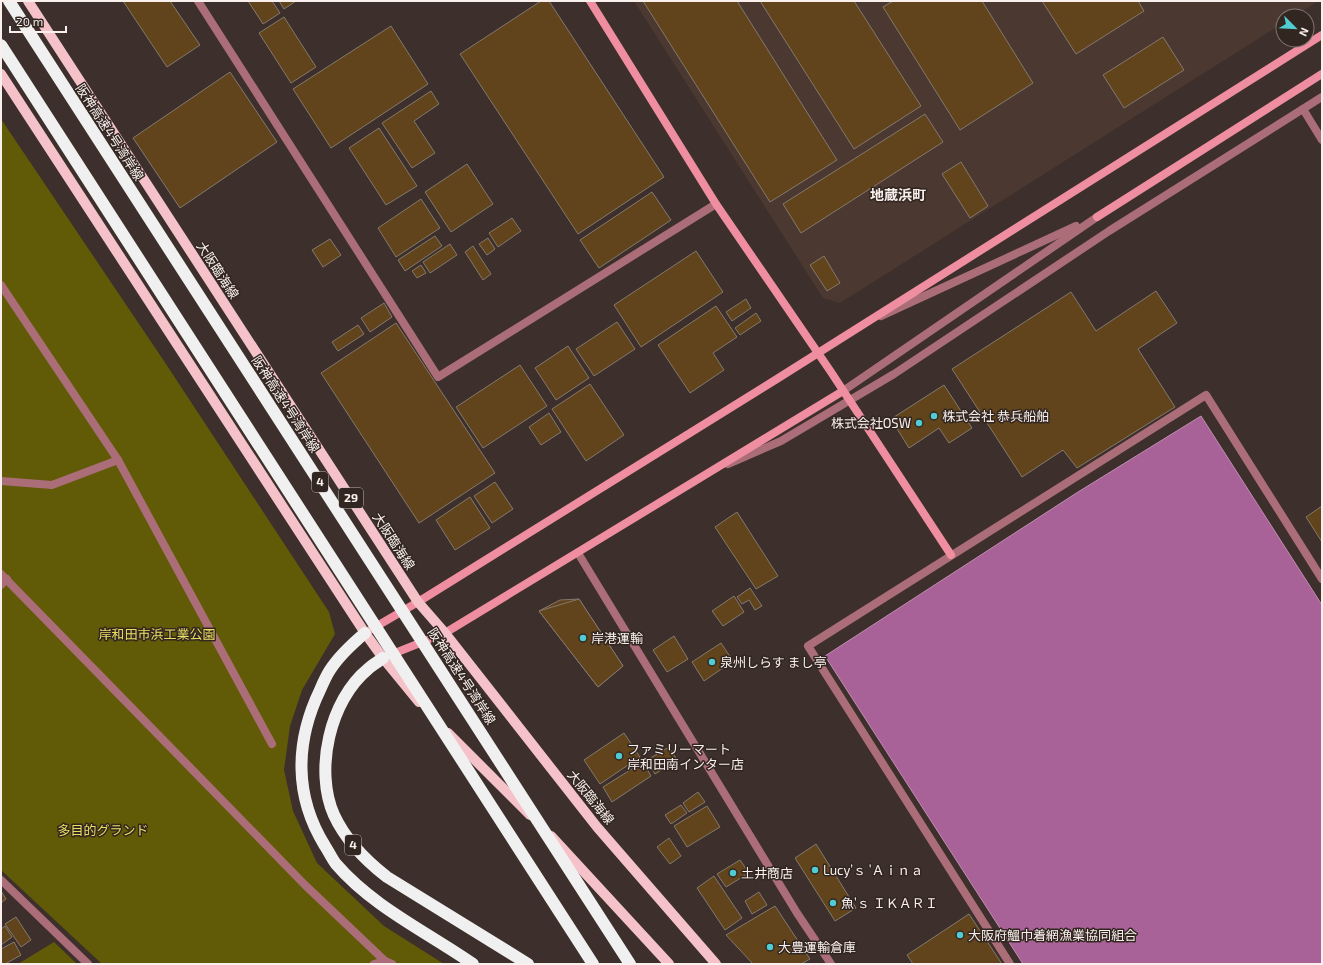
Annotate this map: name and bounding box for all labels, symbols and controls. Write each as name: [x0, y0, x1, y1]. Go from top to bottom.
scale bar: [10, 8, 66, 34]
north arrow: [1275, 8, 1315, 48]
text: 20 m: [16, 14, 43, 28]
text: N: [1297, 26, 1312, 39]
street label: 阪神高速4号湾岸線: [73, 81, 147, 183]
district label: 地蔵浜町: [870, 186, 926, 203]
street label: 大阪臨海線: [194, 238, 242, 302]
street label: 阪神高速4号湾岸線: [249, 353, 323, 455]
place label: 株式会社 恭兵船舶: [942, 408, 1049, 424]
marker: 株式会社 恭兵船舶: [929, 411, 939, 421]
place label: 株式会社OSW: [831, 415, 911, 431]
marker: 株式会社OSW: [914, 418, 924, 428]
road number: 4: [312, 472, 328, 492]
road number: 29: [339, 488, 363, 508]
street label: 大阪臨海線: [370, 509, 418, 573]
street label: 阪神高速4号湾岸線: [425, 625, 499, 727]
park label: 岸和田市浜工業公園: [98, 626, 216, 642]
place label: 岸港運輸: [591, 630, 643, 646]
marker: 岸港運輸: [578, 633, 588, 643]
place label: 泉州しらす まし亭: [720, 654, 827, 670]
marker: 泉州しらす まし亭: [707, 657, 717, 667]
place label: ファミリーマート 岸和田南インター店: [627, 741, 744, 772]
marker: ファミリーマート 岸和田南インター店: [614, 751, 624, 761]
street label: 大阪臨海線: [564, 767, 618, 827]
park label: 多目的グランド: [57, 822, 149, 838]
road number: 4: [345, 835, 361, 855]
place label: Lucy’ｓ ’Ａｉｎａ: [823, 862, 924, 878]
place label: 土井商店: [741, 865, 793, 881]
marker: Lucy’ｓ ’Ａｉｎａ: [810, 865, 820, 875]
marker: 土井商店: [728, 868, 738, 878]
place label: 魚’ｓ ＩＫＡＲＩ: [841, 895, 938, 911]
marker: 魚’ｓ ＩＫＡＲＩ: [828, 898, 838, 908]
place label: 大阪府鰮巾着網漁業協同組合: [968, 927, 1137, 943]
marker: 大阪府鰮巾着網漁業協同組合: [955, 930, 965, 940]
place label: 大豊運輸倉庫: [778, 939, 856, 955]
marker: 大豊運輸倉庫: [765, 942, 775, 952]

